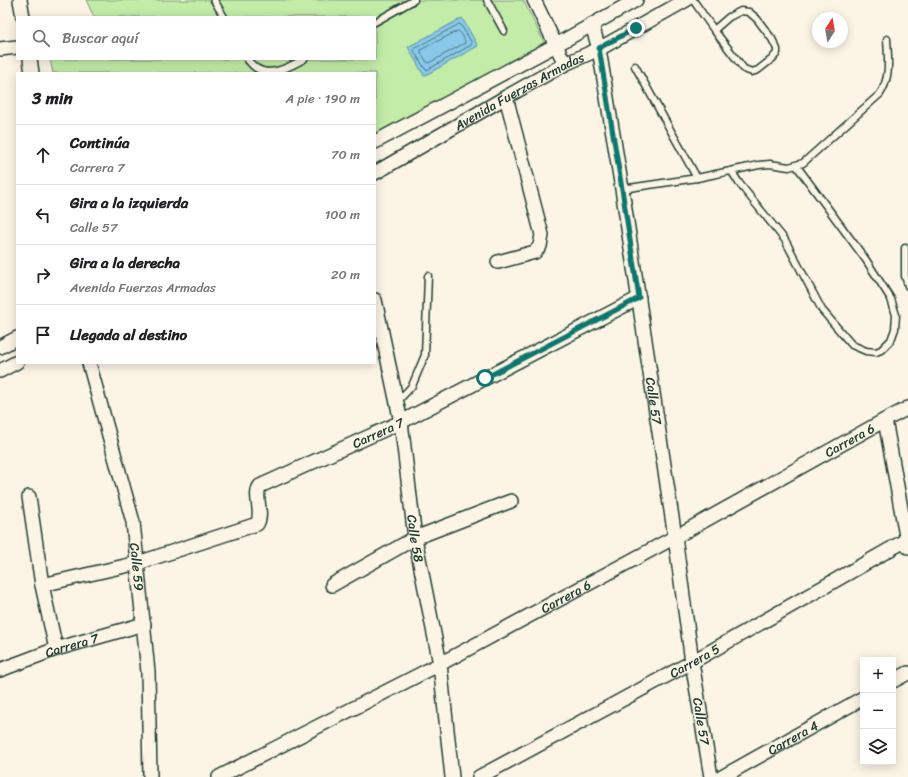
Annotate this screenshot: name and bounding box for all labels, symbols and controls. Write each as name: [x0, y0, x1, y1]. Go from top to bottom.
north arrow: [812, 12, 848, 48]
search box: [16, 16, 376, 60]
route end: [627, 19, 645, 37]
text: Buscar aquí: [62, 25, 139, 51]
icon: search: [30, 27, 52, 49]
street label: Avenida Fuerzas Armadas: [449, 45, 589, 137]
text: 3 min: [32, 83, 73, 113]
text: A pie · 190 m: [286, 87, 360, 110]
text: Continúa: [70, 130, 129, 156]
text: 70 m: [331, 143, 360, 166]
icon: ahead: [32, 144, 54, 166]
text: Carrera 7: [70, 156, 125, 179]
text: Gira a la izquierda: [70, 190, 188, 216]
text: 100 m: [325, 203, 360, 226]
icon: left: [32, 204, 54, 226]
text: Calle 57: [70, 216, 117, 239]
text: Gira a la derecha: [70, 250, 180, 276]
text: 20 m: [331, 263, 360, 286]
icon: right: [32, 264, 54, 286]
text: Avenida Fuerzas Armadas: [70, 276, 216, 299]
text: Llegada al destino: [70, 322, 187, 348]
icon: arrive: [32, 324, 54, 346]
route start: [476, 369, 494, 387]
street label: Calle 57: [639, 375, 669, 427]
street label: Carrera 7: [348, 410, 409, 454]
street label: Carrera 6: [820, 416, 879, 463]
street label: Calle 58: [401, 513, 431, 564]
street label: Calle 59: [124, 542, 151, 592]
street label: Carrera 6: [536, 573, 595, 619]
street label: Carrera 7: [41, 626, 103, 664]
street label: Carrera 5: [665, 637, 724, 684]
map controls: [860, 657, 896, 765]
button: +: [860, 657, 896, 693]
button: −: [860, 693, 896, 729]
street label: Calle 57: [687, 696, 717, 748]
street label: Carrera 4: [763, 714, 822, 761]
button: layers: [860, 729, 896, 765]

